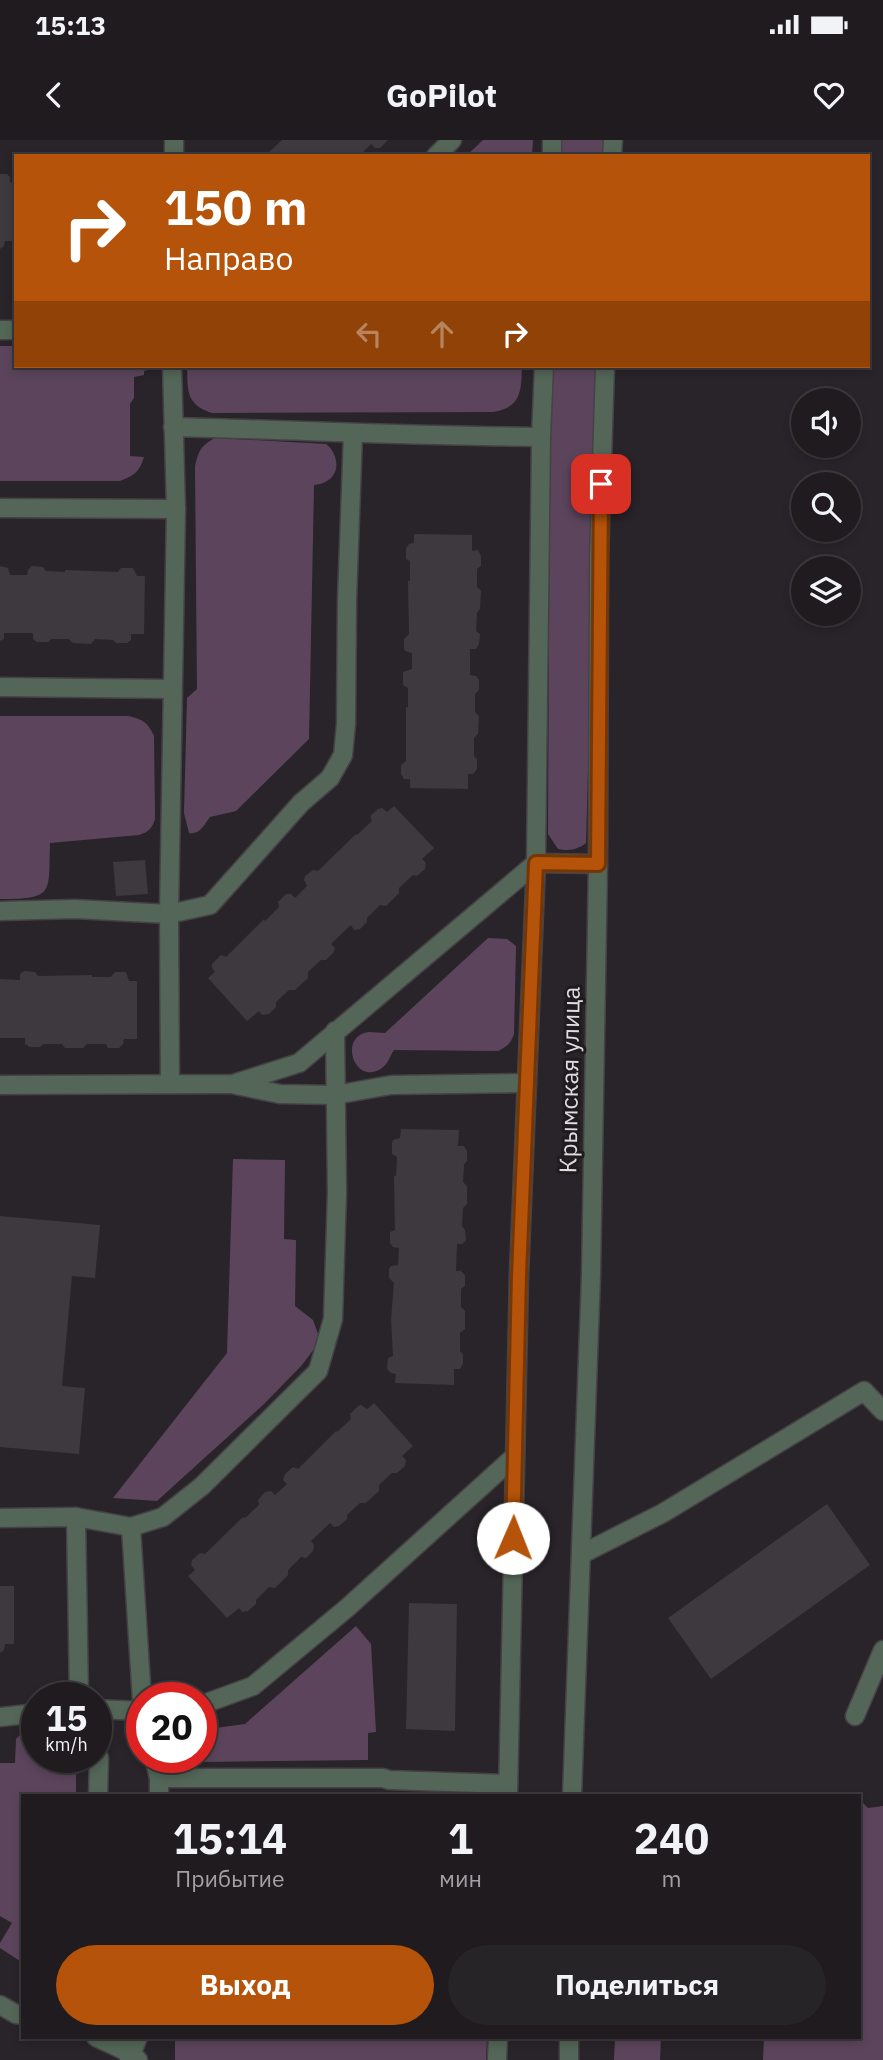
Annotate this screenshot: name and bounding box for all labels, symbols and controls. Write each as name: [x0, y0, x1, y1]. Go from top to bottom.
text: 15:13: [35, 8, 106, 42]
text: GoPilot: [386, 74, 497, 116]
icon: back: [35, 76, 73, 114]
icon: heart: [810, 76, 848, 114]
text: 150 m: [164, 175, 308, 238]
icon: right: [49, 182, 140, 273]
text: Направо: [164, 237, 293, 279]
icon: left: [350, 315, 388, 353]
icon: ahead: [423, 315, 461, 353]
icon: right: [496, 315, 534, 353]
map controls: [791, 388, 861, 626]
button: sound: [791, 388, 861, 458]
pin: [571, 454, 631, 514]
icon: arrive: [582, 465, 620, 503]
button: search: [791, 472, 861, 542]
button: layers: [791, 556, 861, 626]
street label: Крымская улица: [551, 986, 587, 1174]
position arrow: [476, 1501, 550, 1575]
speed limit sign: 20: [126, 1682, 217, 1773]
text: 15: [45, 1695, 88, 1741]
text: km/h: [45, 1733, 88, 1756]
text: 15:14: [173, 1811, 287, 1866]
text: 1: [448, 1811, 473, 1866]
text: 240: [634, 1811, 709, 1866]
text: Прибытие: [175, 1863, 285, 1893]
text: мин: [439, 1863, 482, 1893]
text: m: [661, 1863, 682, 1893]
button: Выход: [56, 1945, 434, 2025]
button: Поделиться: [448, 1945, 826, 2025]

